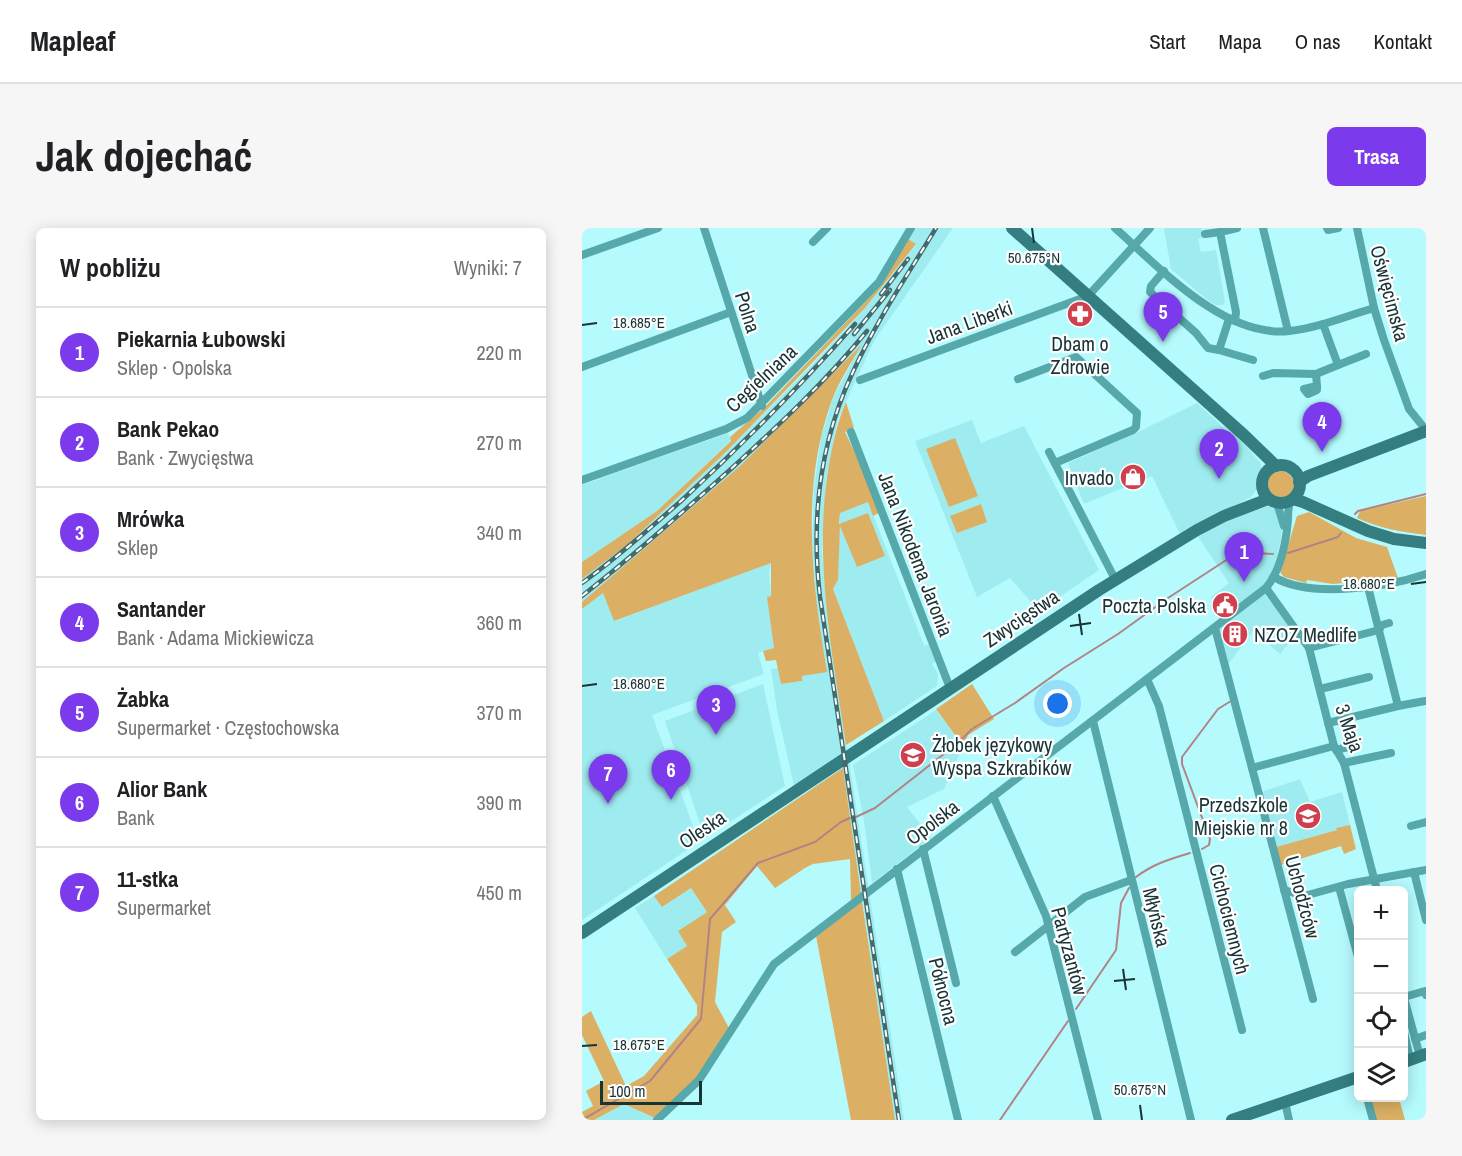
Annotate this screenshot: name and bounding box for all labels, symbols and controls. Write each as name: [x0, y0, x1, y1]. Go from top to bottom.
text: Mapleaf: [30, 22, 115, 60]
text: Start: [1149, 27, 1186, 56]
text: Mapa: [1219, 27, 1262, 56]
text: O nas: [1295, 27, 1341, 56]
text: Kontakt: [1374, 27, 1432, 56]
button: Trasa: [1327, 127, 1426, 186]
text: Jak dojechać: [36, 128, 252, 184]
street label: Oświęcimska: [1364, 242, 1416, 344]
text: 50.675°N: [1008, 247, 1060, 268]
text: W pobliżu: [60, 250, 161, 285]
text: Wyniki: 7: [454, 254, 522, 281]
street label: Polna: [729, 288, 767, 336]
pin: 5: [1144, 292, 1182, 342]
street label: Jana Liberki: [922, 294, 1016, 350]
pharmacy icon: Dbam o Zdrowie: [1065, 299, 1095, 329]
text: 18.685°E: [613, 312, 665, 333]
text: Piekarnia Łubowski: [117, 324, 285, 354]
place label: Dbam o Zdrowie: [1050, 330, 1110, 380]
street label: Cegielniana: [719, 338, 803, 418]
text: 1: [75, 339, 84, 366]
text: 220 m: [476, 339, 522, 366]
text: Sklep · Opolska: [117, 354, 232, 381]
pin: 4: [1302, 402, 1342, 452]
text: Bank Pekao: [117, 414, 219, 444]
text: 2: [75, 429, 84, 456]
text: 270 m: [476, 429, 522, 456]
pin: 2: [1200, 430, 1238, 479]
text: Bank · Zwycięstwa: [117, 444, 254, 471]
shop icon: Invado: [1118, 462, 1148, 492]
place label: Invado: [1065, 464, 1114, 491]
street label: Jana Nikodema Jaronia: [872, 468, 960, 640]
text: Mrówka: [117, 504, 184, 534]
text: 3: [75, 519, 84, 546]
text: 340 m: [476, 519, 522, 546]
pin: 1: [1224, 532, 1264, 582]
text: Sklep: [117, 534, 158, 561]
text: 18.680°E: [1343, 573, 1395, 594]
street label: Zwycięstwa: [978, 583, 1064, 653]
public building icon: Poczta Polska: [1210, 590, 1240, 620]
place label: Poczta Polska: [1102, 592, 1206, 619]
text: Santander: [117, 594, 205, 624]
text: 4: [75, 609, 84, 636]
text: 360 m: [476, 609, 522, 636]
building icon: NZOZ Medlife: [1220, 619, 1250, 649]
place label: NZOZ Medlife: [1254, 621, 1357, 648]
text: Bank · Adama Mickiewicza: [117, 624, 314, 651]
text: 18.680°E: [613, 673, 665, 694]
text: Żabka: [117, 684, 169, 714]
pin: 3: [696, 686, 736, 735]
your location: [1043, 689, 1072, 718]
text: 5: [75, 699, 84, 726]
text: 370 m: [476, 699, 522, 726]
street label: 3 Maja: [1329, 700, 1371, 756]
text: Supermarket · Częstochowska: [117, 714, 339, 741]
place label: Żłobek językowy Wyspa Szkrabików: [932, 731, 1071, 781]
school or university icon: Żłobek językowy Wyspa Szkrabików: [898, 740, 928, 770]
pin: 6: [652, 750, 691, 800]
pin: 7: [588, 754, 628, 804]
text: Alior Bank: [117, 774, 207, 804]
text: 6: [75, 789, 84, 816]
text: 390 m: [476, 789, 522, 816]
place label: Przedszkole Miejskie nr 8: [1194, 791, 1288, 841]
street label: Opolska: [900, 793, 964, 851]
school or university icon: Przedszkole Miejskie nr 8: [1293, 801, 1323, 831]
text: Bank: [117, 804, 154, 831]
street label: Oleska: [673, 804, 731, 854]
street label: Uchodźców: [1279, 853, 1327, 942]
street label: Cichociemnych: [1203, 861, 1257, 977]
text: 11-stka: [117, 864, 178, 894]
text: 7: [75, 879, 84, 906]
text: 450 m: [476, 879, 522, 906]
street label: Młyńska: [1137, 885, 1177, 949]
map controls: [1354, 886, 1408, 1102]
button: +: [1354, 886, 1408, 940]
text: Supermarket: [117, 894, 211, 921]
street label: Partyzantów: [1045, 904, 1095, 998]
button: −: [1354, 940, 1408, 994]
street label: Północna: [923, 955, 965, 1027]
button: locate: [1354, 994, 1408, 1048]
text: 18.675°E: [613, 1034, 665, 1055]
button: layers: [1354, 1048, 1408, 1102]
scale bar: [600, 1078, 702, 1106]
text: 50.675°N: [1114, 1079, 1166, 1100]
text: 100 m: [609, 1080, 645, 1102]

